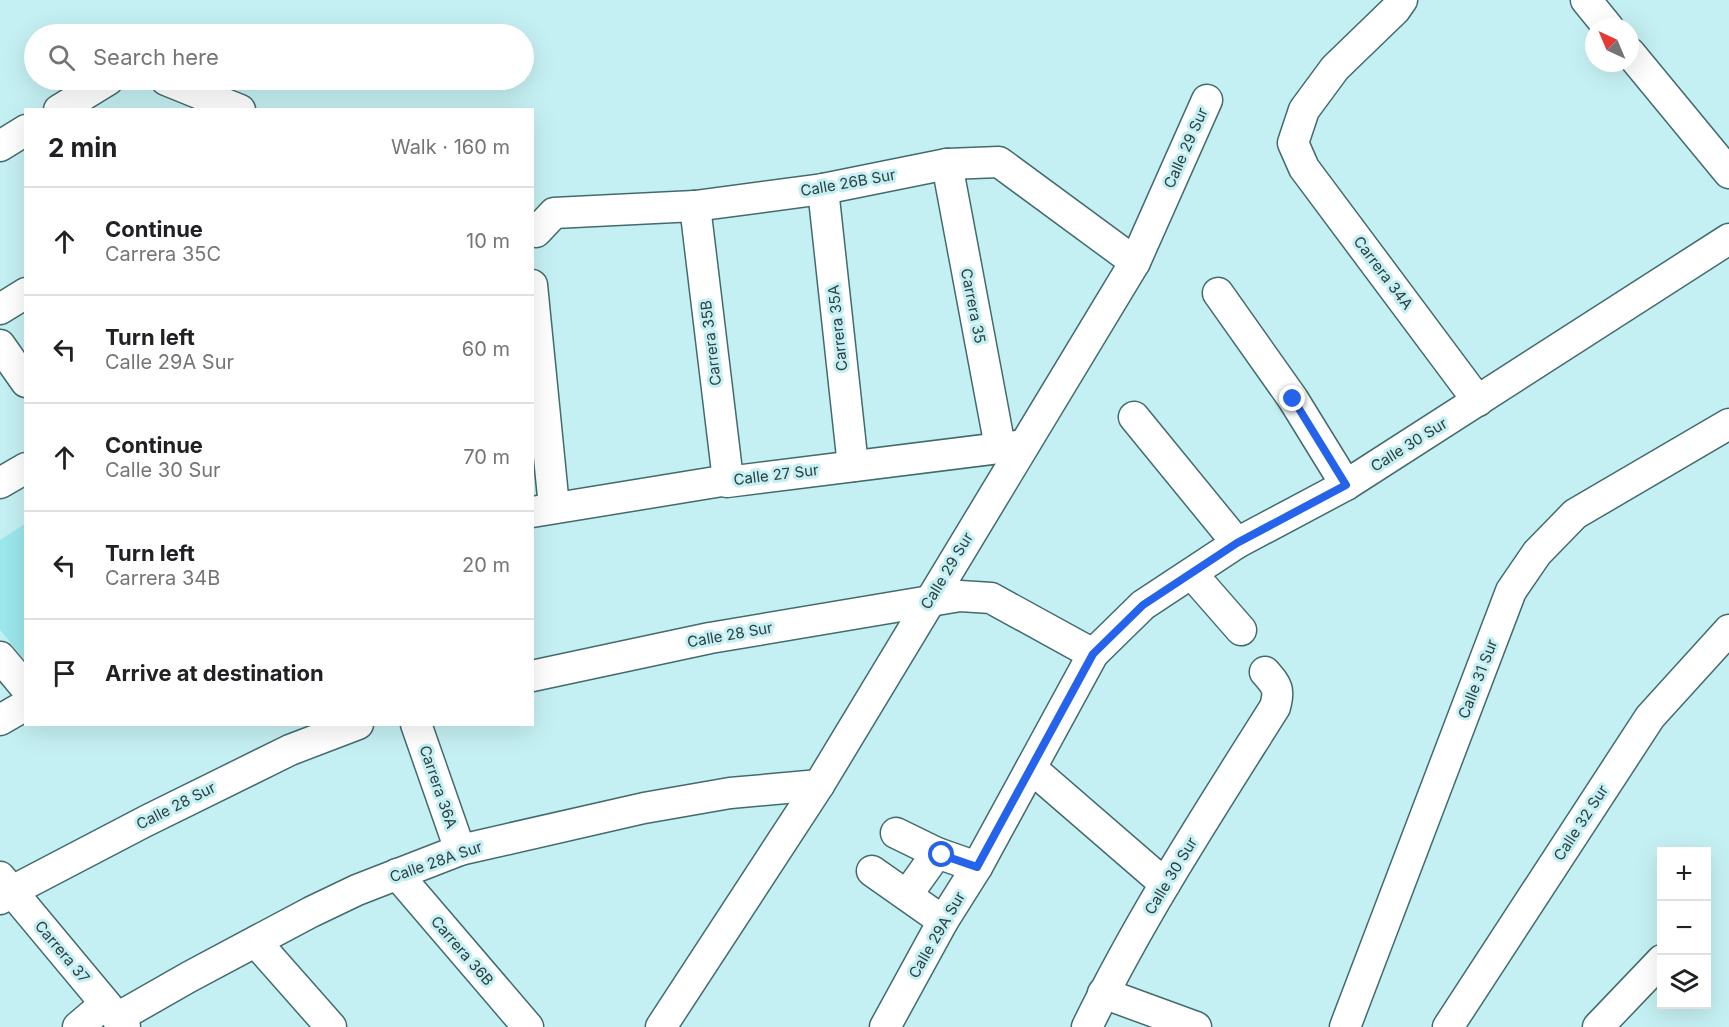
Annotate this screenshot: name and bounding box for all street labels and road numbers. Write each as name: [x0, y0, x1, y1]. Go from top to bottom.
street label: Calle 29 Sur: [1159, 104, 1212, 191]
street label: Calle 26B Sur: [799, 165, 897, 200]
street label: Carrera 34A: [1350, 232, 1417, 313]
street label: Carrera 35: [957, 267, 990, 345]
street label: Carrera 35A: [824, 284, 851, 372]
street label: Carrera 35B: [696, 299, 725, 387]
street label: Calle 30 Sur: [1367, 413, 1451, 476]
street label: Calle 27 Sur: [732, 460, 820, 489]
street label: Calle 29 Sur: [916, 529, 977, 613]
street label: Calle 28 Sur: [686, 618, 774, 651]
street label: Calle 31 Sur: [1454, 636, 1501, 721]
street label: Carrera 36A: [415, 743, 462, 831]
street label: Calle 28 Sur: [133, 777, 219, 834]
street label: Calle 32 Sur: [1549, 781, 1612, 864]
street label: Calle 30 Sur: [1140, 833, 1201, 918]
street label: Calle 28A Sur: [387, 837, 485, 886]
street label: Calle 29A Sur: [904, 888, 969, 981]
street label: Carrera 36B: [427, 912, 498, 989]
street label: Carrera 37: [31, 917, 94, 987]

